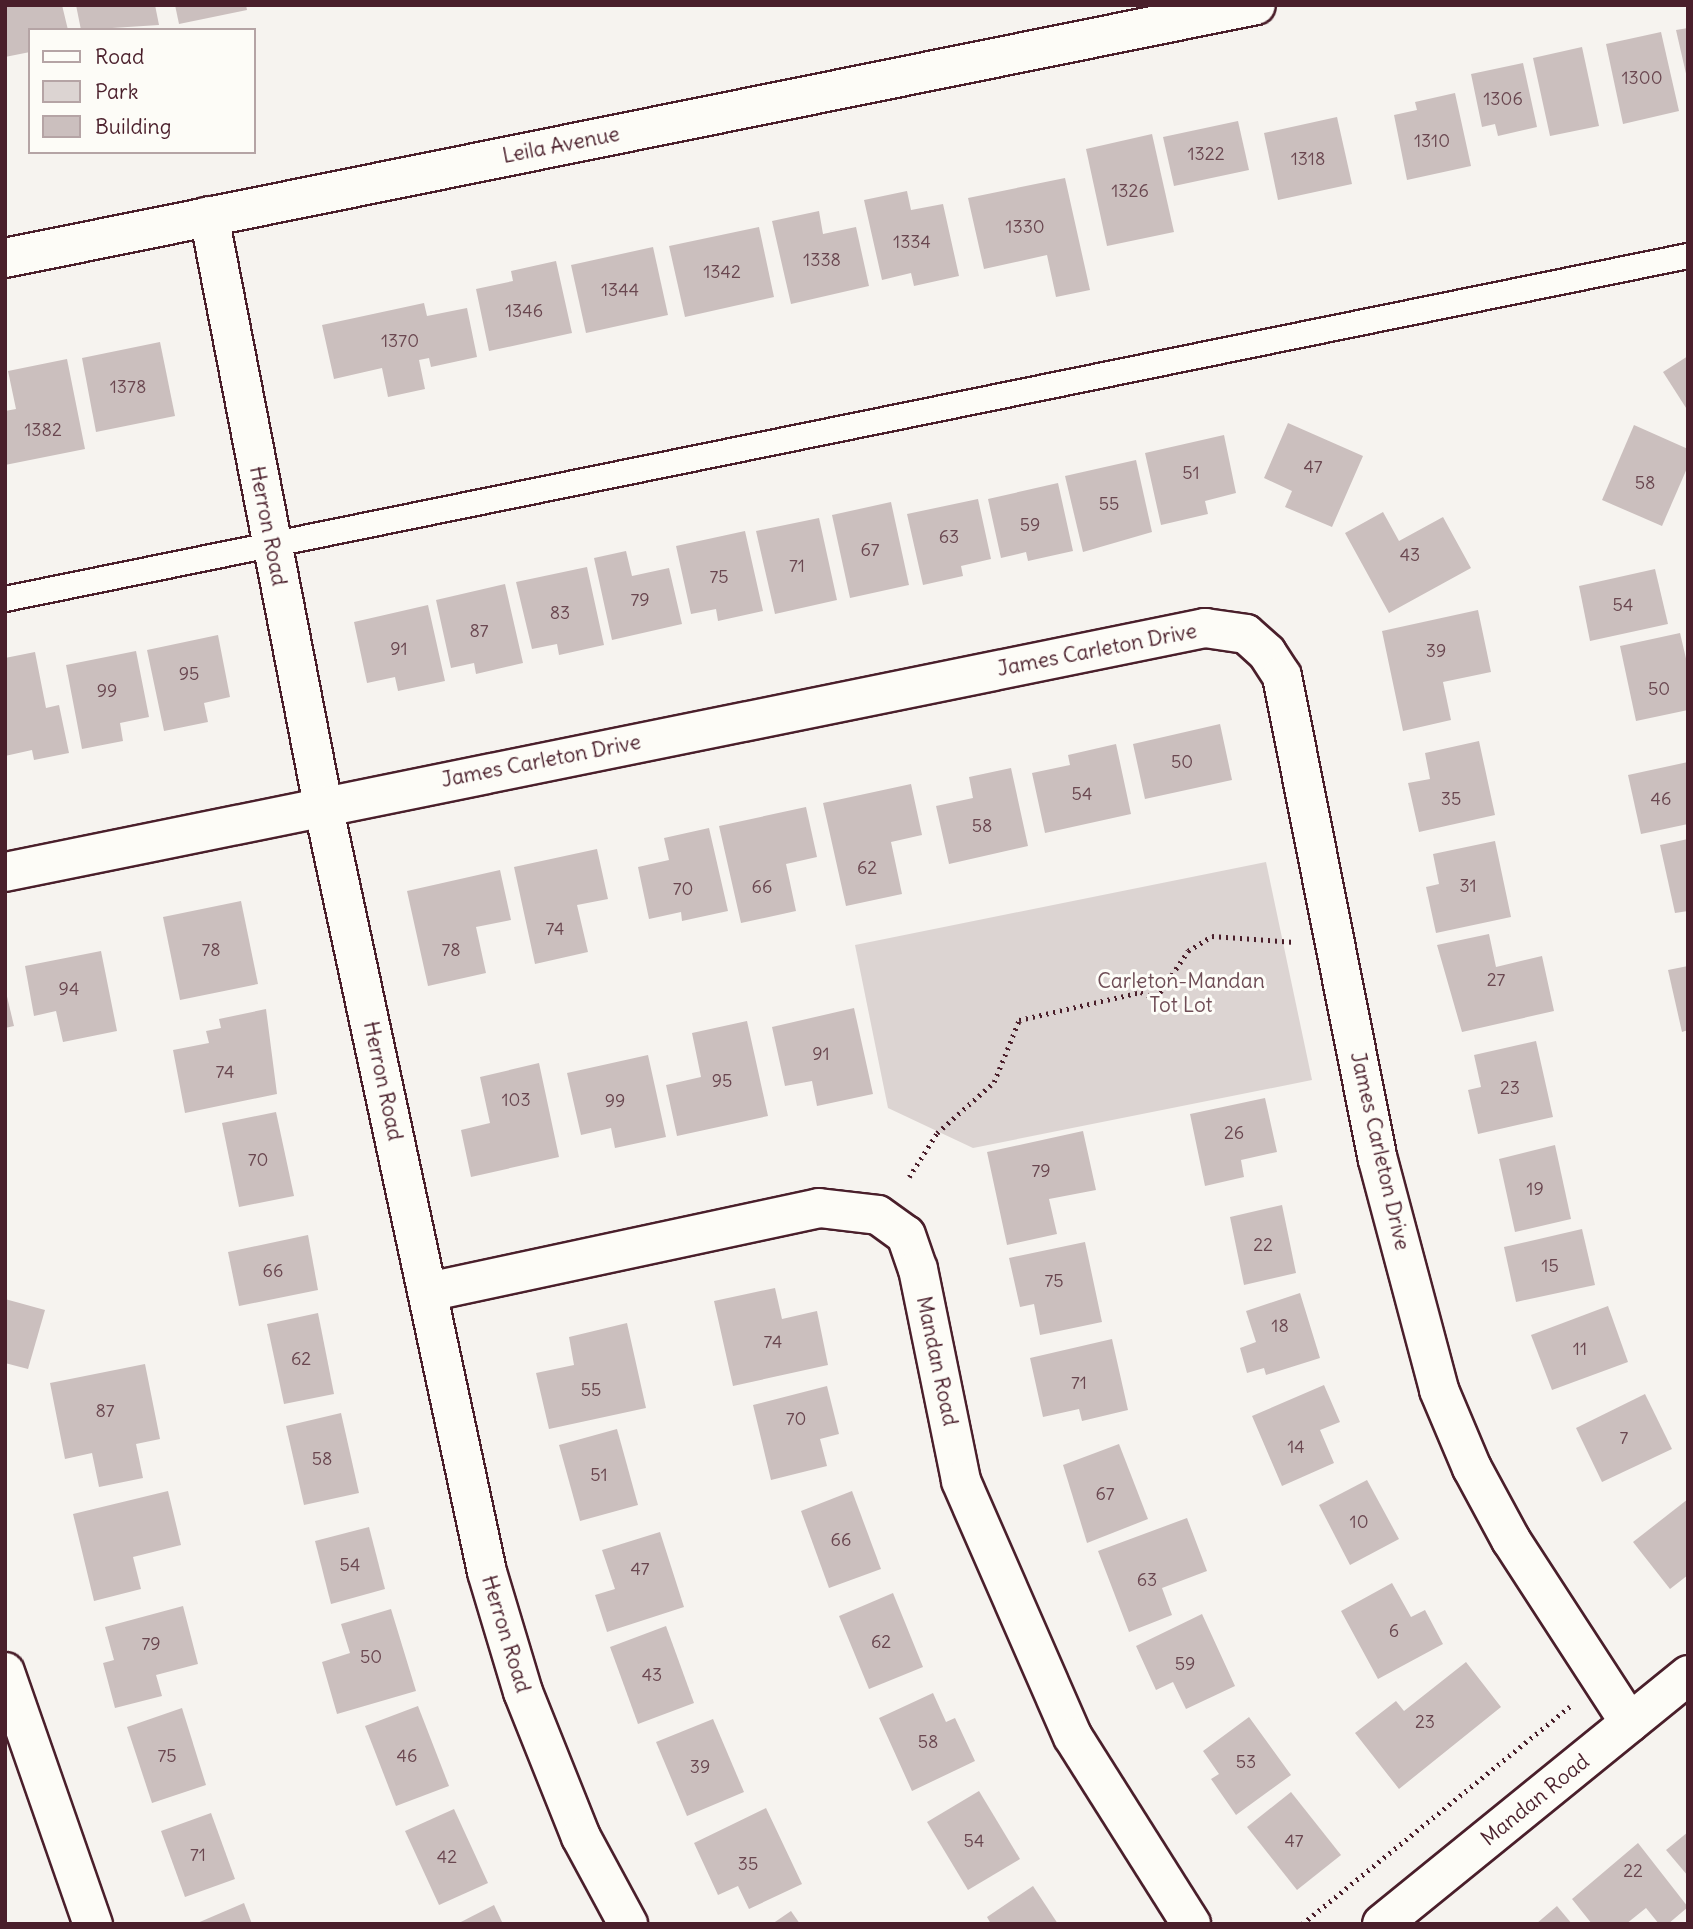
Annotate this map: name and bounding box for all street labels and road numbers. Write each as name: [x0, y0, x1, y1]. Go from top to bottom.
street label: Leila Avenue: [500, 121, 622, 169]
street label: Herron Road: [244, 464, 292, 588]
street label: James Carleton Drive: [995, 618, 1199, 682]
street label: James Carleton Drive: [439, 729, 643, 793]
street label: Herron Road: [358, 1019, 408, 1143]
street label: James Carleton Drive: [1345, 1049, 1415, 1253]
street label: Mandan Road: [911, 1294, 963, 1428]
street label: Herron Road: [476, 1572, 536, 1696]
street label: Mandan Road: [1476, 1749, 1594, 1851]

